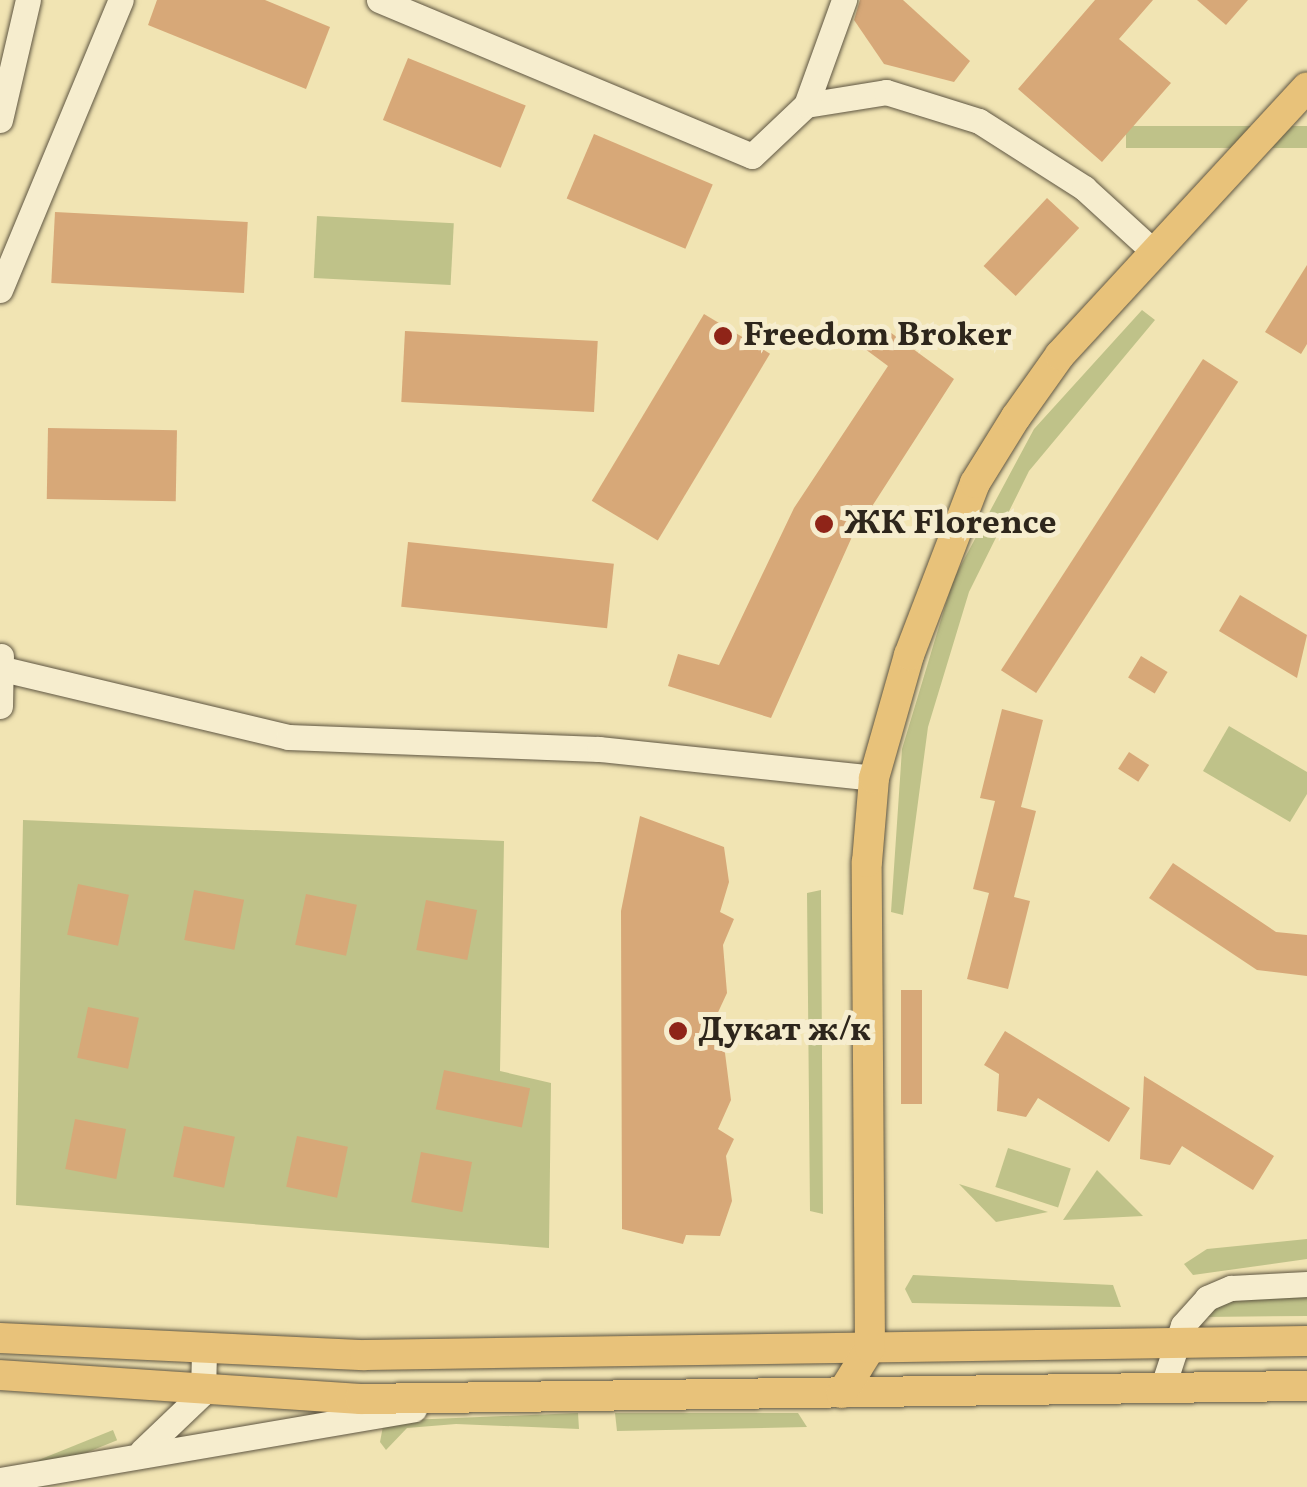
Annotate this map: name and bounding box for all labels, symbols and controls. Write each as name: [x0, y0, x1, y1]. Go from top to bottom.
place label: Freedom Broker: [743, 315, 1012, 357]
marker: Freedom Broker: [712, 325, 734, 347]
place label: ЖК Florence: [844, 503, 1057, 545]
marker: ЖК Florence: [813, 513, 835, 535]
place label: Дукат ж/к: [698, 1010, 871, 1052]
marker: Дукат ж/к: [667, 1020, 689, 1042]

